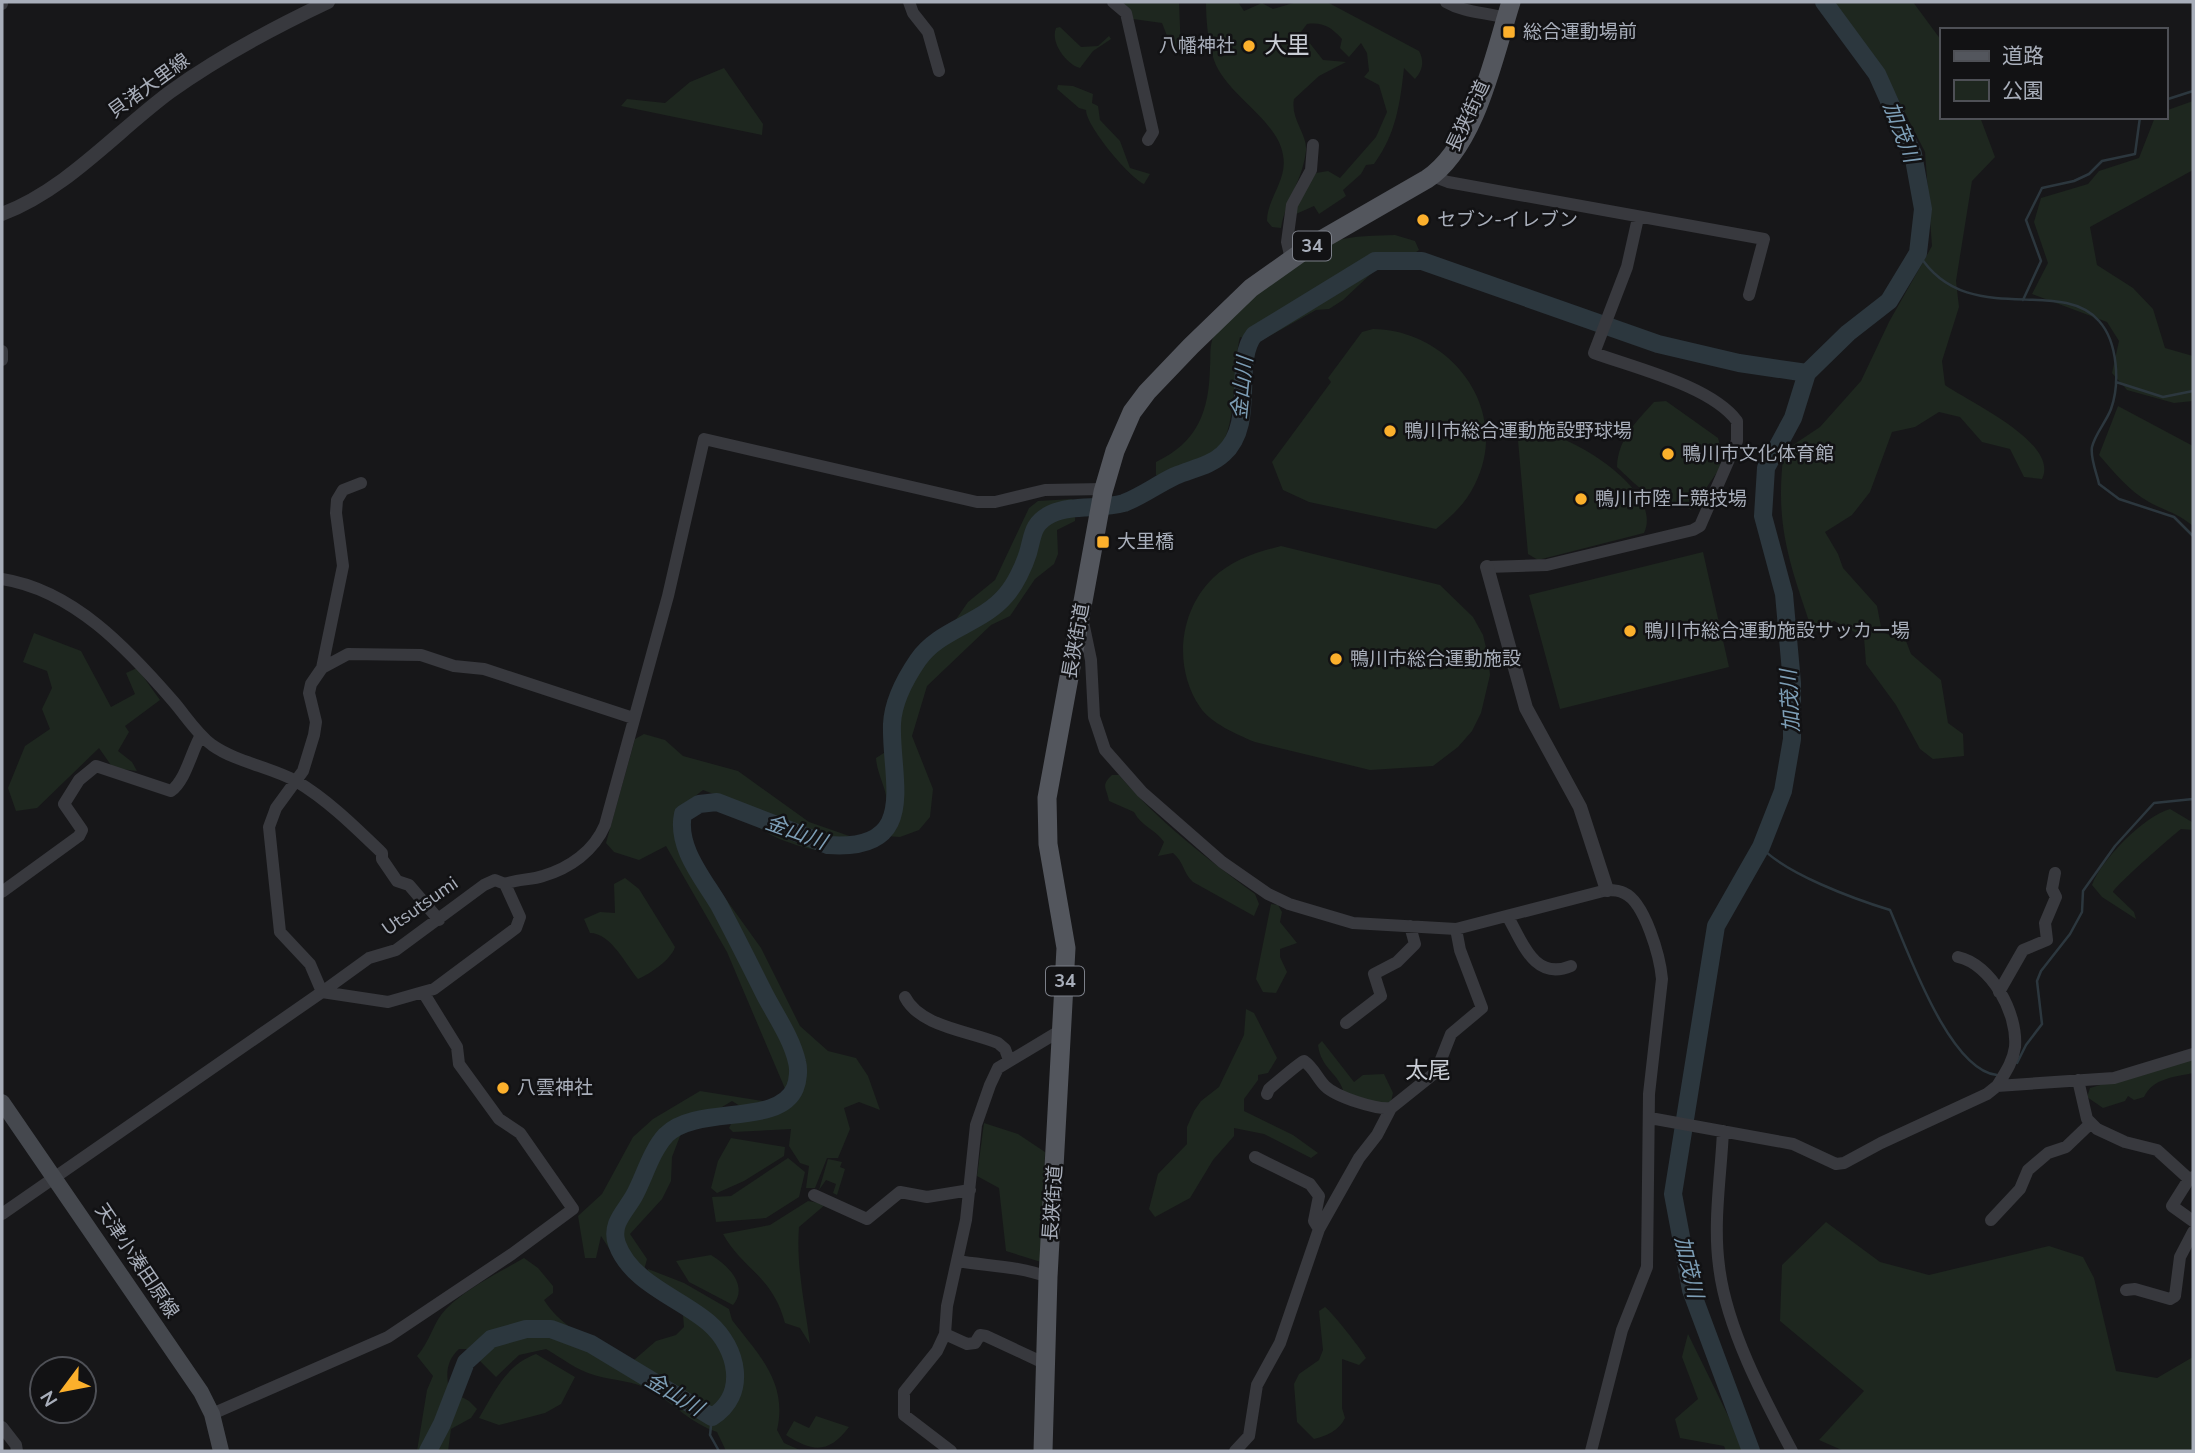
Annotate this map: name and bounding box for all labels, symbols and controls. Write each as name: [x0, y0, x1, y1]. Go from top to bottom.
place label: 総合運動場前: [1523, 19, 1637, 45]
marker: 総合運動場前: [1501, 24, 1517, 40]
legend: [1940, 28, 2167, 119]
district label: 大里: [1264, 30, 1310, 61]
place label: 八幡神社: [1159, 33, 1235, 59]
marker: 八幡神社: [1241, 38, 1257, 54]
text: 道路: [2002, 42, 2044, 70]
street label: 貝渚大里線: [103, 48, 195, 124]
street label: 長狭街道: [1440, 76, 1496, 156]
text: 公園: [2002, 77, 2044, 105]
water label: 加茂川: [1877, 98, 1926, 168]
place label: セブン-イレブン: [1437, 207, 1578, 233]
marker: セブン-イレブン: [1415, 212, 1431, 228]
road number: 34: [1293, 232, 1331, 260]
water label: 金山川: [1225, 353, 1259, 421]
place label: 鴨川市総合運動施設野球場: [1404, 418, 1632, 444]
marker: 鴨川市総合運動施設野球場: [1382, 423, 1398, 439]
place label: 鴨川市文化体育館: [1682, 441, 1834, 467]
marker: 鴨川市文化体育館: [1660, 446, 1676, 462]
place label: 鴨川市陸上競技場: [1595, 486, 1747, 512]
marker: 鴨川市陸上競技場: [1573, 491, 1589, 507]
place label: 大里橋: [1117, 529, 1174, 555]
marker: 大里橋: [1095, 534, 1111, 550]
street label: 長狭街道: [1057, 601, 1095, 681]
place label: 鴨川市総合運動施設サッカー場: [1644, 618, 1910, 644]
marker: 鴨川市総合運動施設サッカー場: [1622, 623, 1638, 639]
place label: 鴨川市総合運動施設: [1350, 646, 1521, 672]
marker: 鴨川市総合運動施設: [1328, 651, 1344, 667]
water label: 加茂川: [1774, 667, 1806, 733]
water label: 金山川: [762, 808, 832, 857]
street label: Utsutsumi: [377, 870, 463, 942]
road number: 34: [1046, 966, 1084, 996]
district label: 太尾: [1405, 1055, 1451, 1086]
place label: 八雲神社: [517, 1075, 593, 1101]
marker: 八雲神社: [495, 1080, 511, 1096]
street label: 長狭街道: [1037, 1164, 1069, 1242]
street label: 天津小湊田原線: [89, 1199, 185, 1323]
water label: 加茂川: [1668, 1233, 1710, 1303]
north arrow: [28, 1355, 98, 1425]
water label: 金山川: [640, 1366, 710, 1423]
text: N: [35, 1386, 64, 1411]

